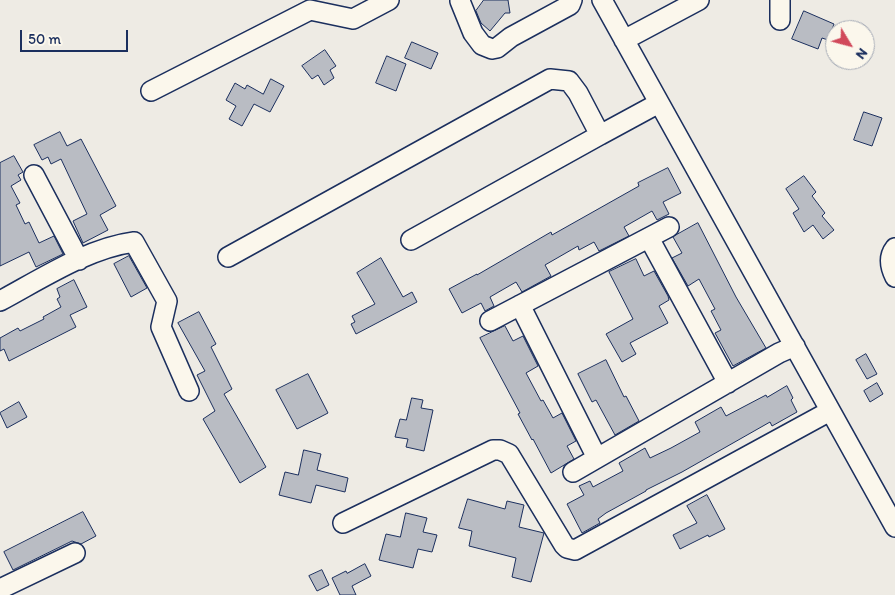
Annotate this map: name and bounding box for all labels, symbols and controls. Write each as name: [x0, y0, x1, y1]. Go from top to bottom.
scale bar: [22, 20, 130, 52]
north arrow: [825, 20, 875, 70]
text: 50 m: [28, 30, 61, 48]
text: N: [852, 45, 871, 63]

